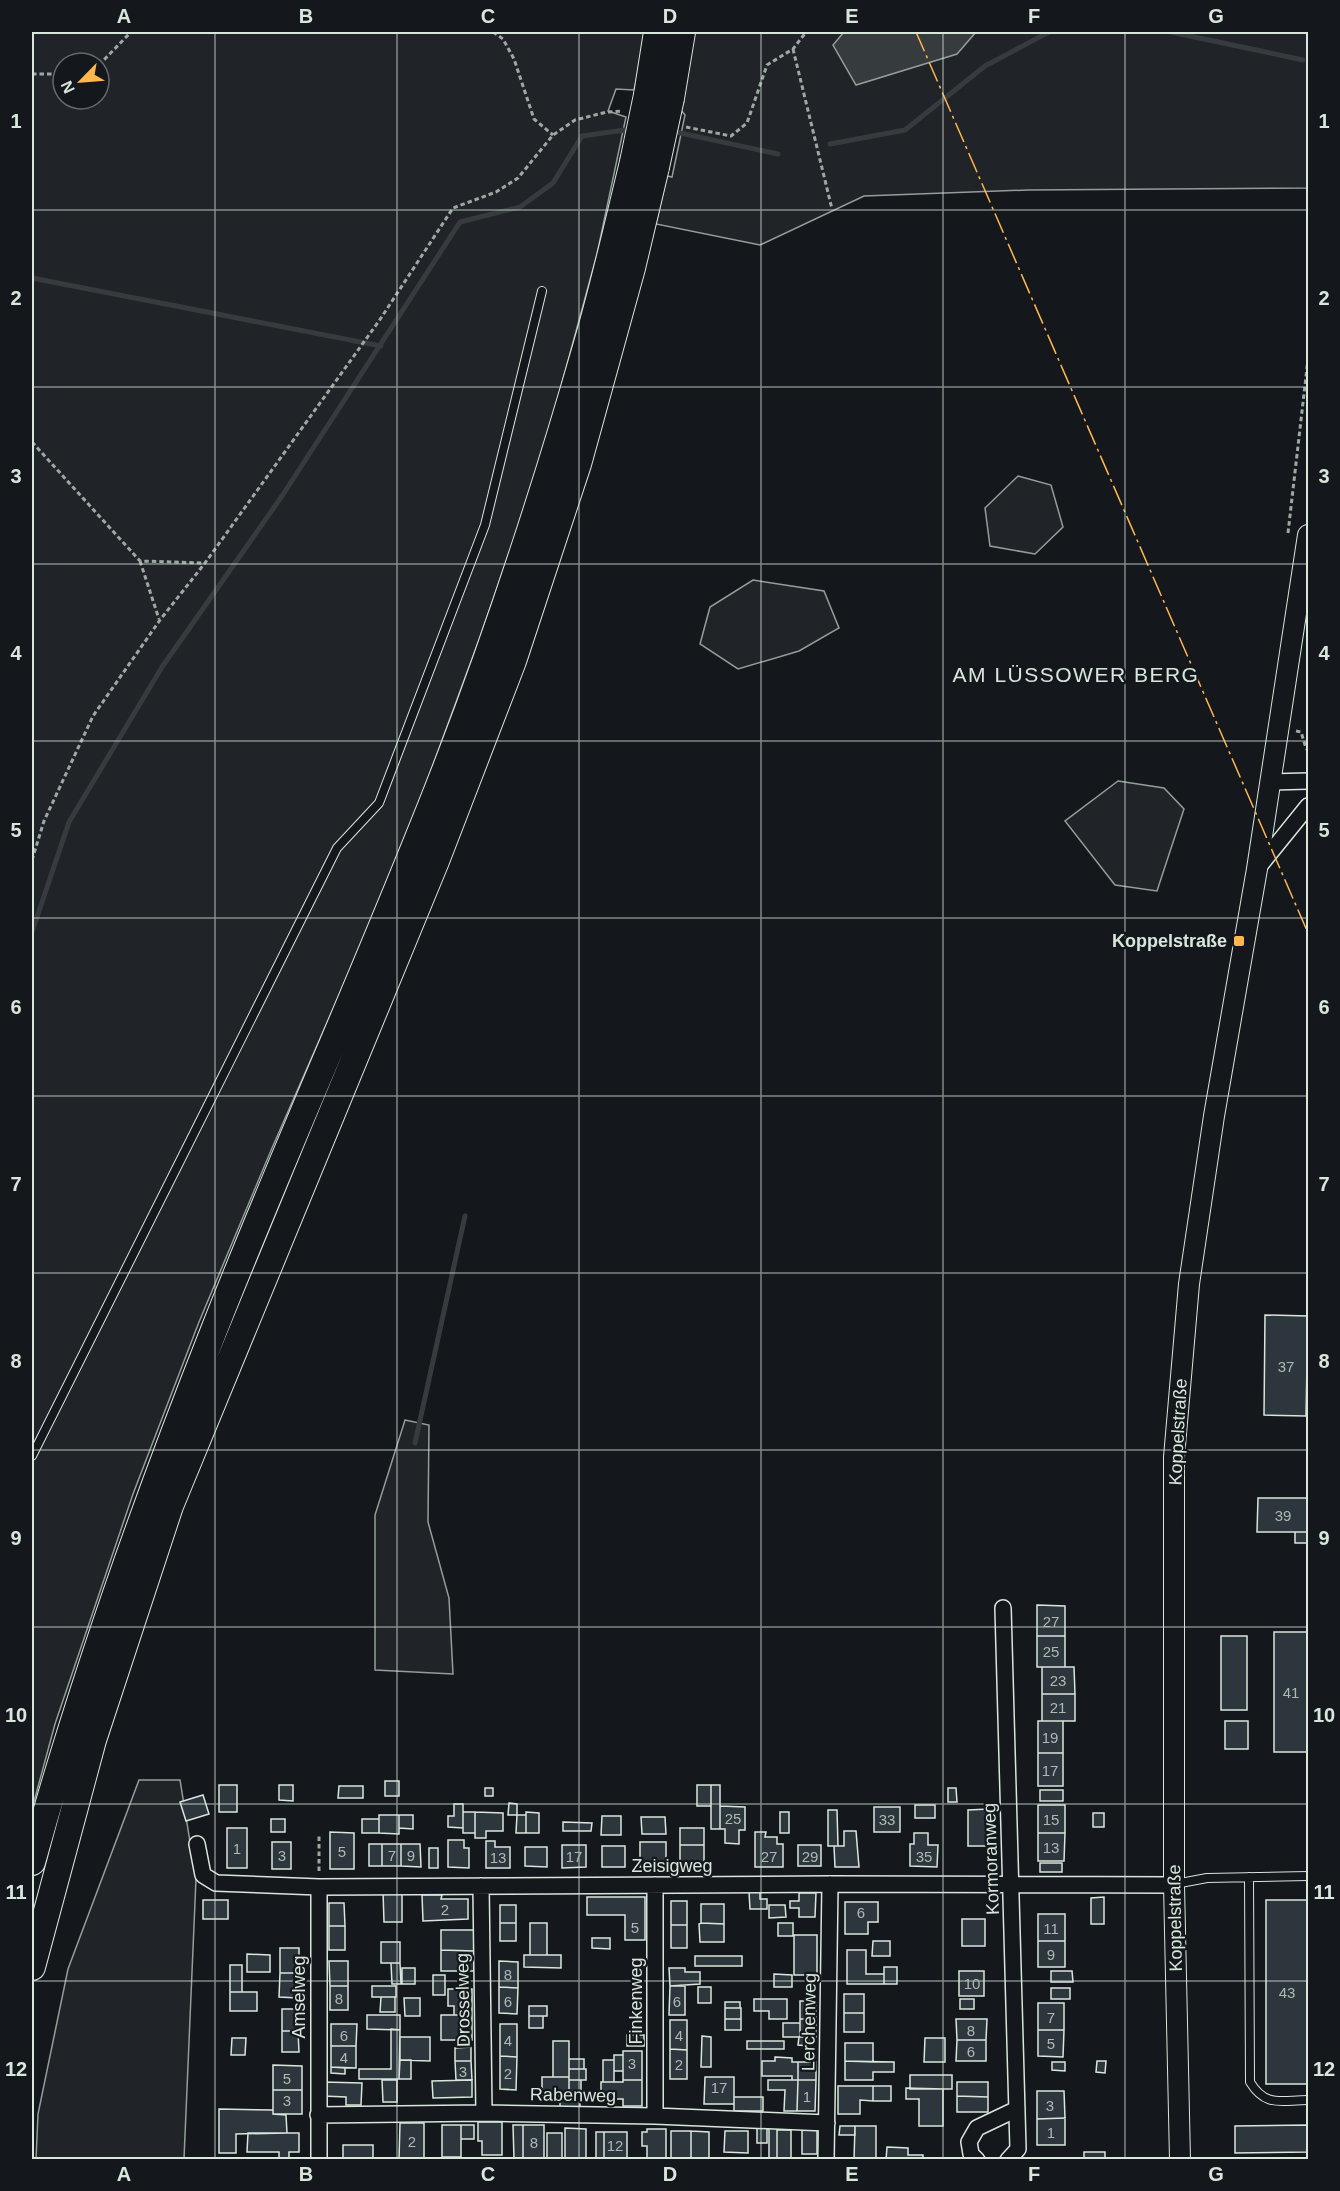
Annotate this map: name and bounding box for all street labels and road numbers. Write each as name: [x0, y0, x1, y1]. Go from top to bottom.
street label: Koppelstraße: [1165, 1378, 1191, 1486]
street label: Kormoranweg: [979, 1803, 1003, 1915]
street label: Zeisigweg: [631, 1856, 713, 1876]
street label: Koppelstraße: [1164, 1864, 1186, 1972]
street label: Drosselweg: [452, 1953, 474, 2047]
street label: Amselweg: [289, 1955, 309, 2039]
street label: Finkenweg: [626, 1957, 646, 2045]
street label: Lerchenweg: [798, 1973, 820, 2071]
street label: Rabenweg: [530, 2084, 616, 2106]

